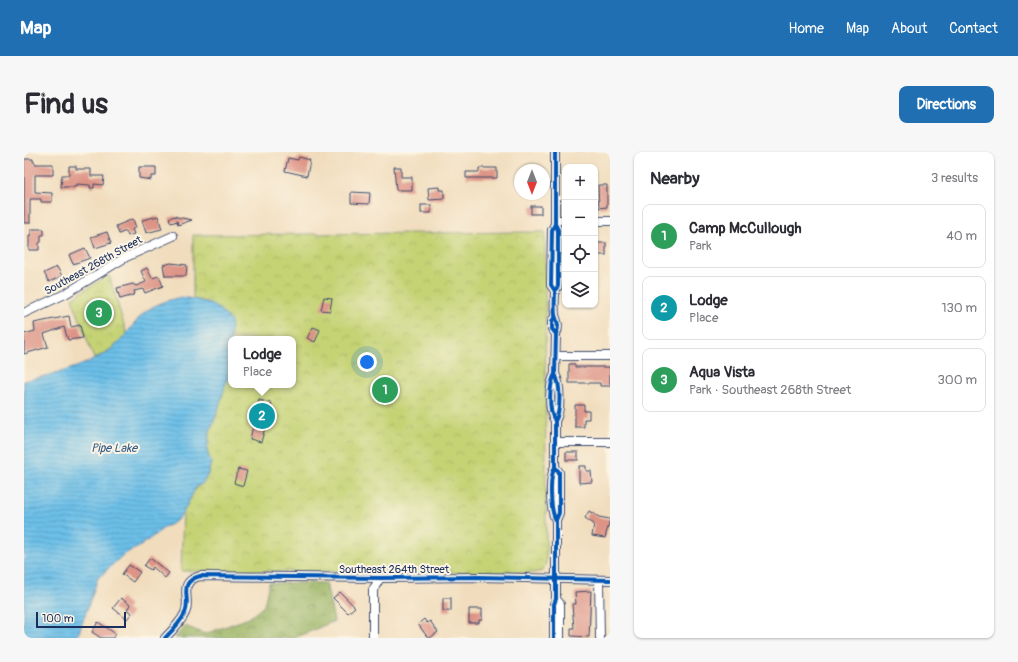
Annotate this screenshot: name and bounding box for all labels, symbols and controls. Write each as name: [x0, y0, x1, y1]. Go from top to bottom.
text: Map: [20, 16, 51, 40]
text: Home: [789, 20, 824, 37]
text: Map: [846, 20, 869, 37]
text: About: [891, 20, 927, 37]
text: Contact: [949, 20, 998, 37]
button: Directions: [899, 86, 994, 123]
text: Find us: [24, 87, 108, 122]
north arrow: [514, 164, 550, 200]
map controls: [562, 164, 598, 308]
button: +: [562, 164, 598, 200]
text: Nearby: [650, 168, 699, 189]
text: 3 results: [931, 170, 978, 186]
button: −: [562, 200, 598, 236]
text: Camp McCullough: [689, 219, 802, 238]
text: 1: [661, 228, 667, 244]
text: 40 m: [946, 228, 977, 244]
street label: Southeast 268th Street: [42, 233, 145, 298]
button: locate: [562, 236, 598, 272]
text: Park: [689, 238, 712, 254]
button: layers: [562, 272, 598, 308]
text: Lodge: [689, 291, 728, 310]
pin: 3: [86, 298, 112, 328]
text: 2: [660, 300, 668, 316]
text: 130 m: [941, 300, 977, 316]
text: Place: [689, 310, 718, 326]
popup: [228, 336, 296, 388]
text: Lodge: [243, 345, 281, 364]
your location: [357, 352, 377, 372]
text: Aqua Vista: [689, 363, 755, 382]
text: Place: [243, 364, 272, 380]
text: 3: [660, 372, 668, 388]
text: 300 m: [938, 372, 977, 388]
pin: 1: [372, 375, 398, 405]
text: Park · Southeast 268th Street: [689, 382, 851, 398]
pin: 2: [249, 401, 275, 431]
water label: Pipe Lake: [91, 441, 138, 456]
street label: Southeast 264th Street: [339, 563, 450, 576]
scale bar: [36, 610, 126, 629]
text: 100 m: [42, 612, 73, 625]

